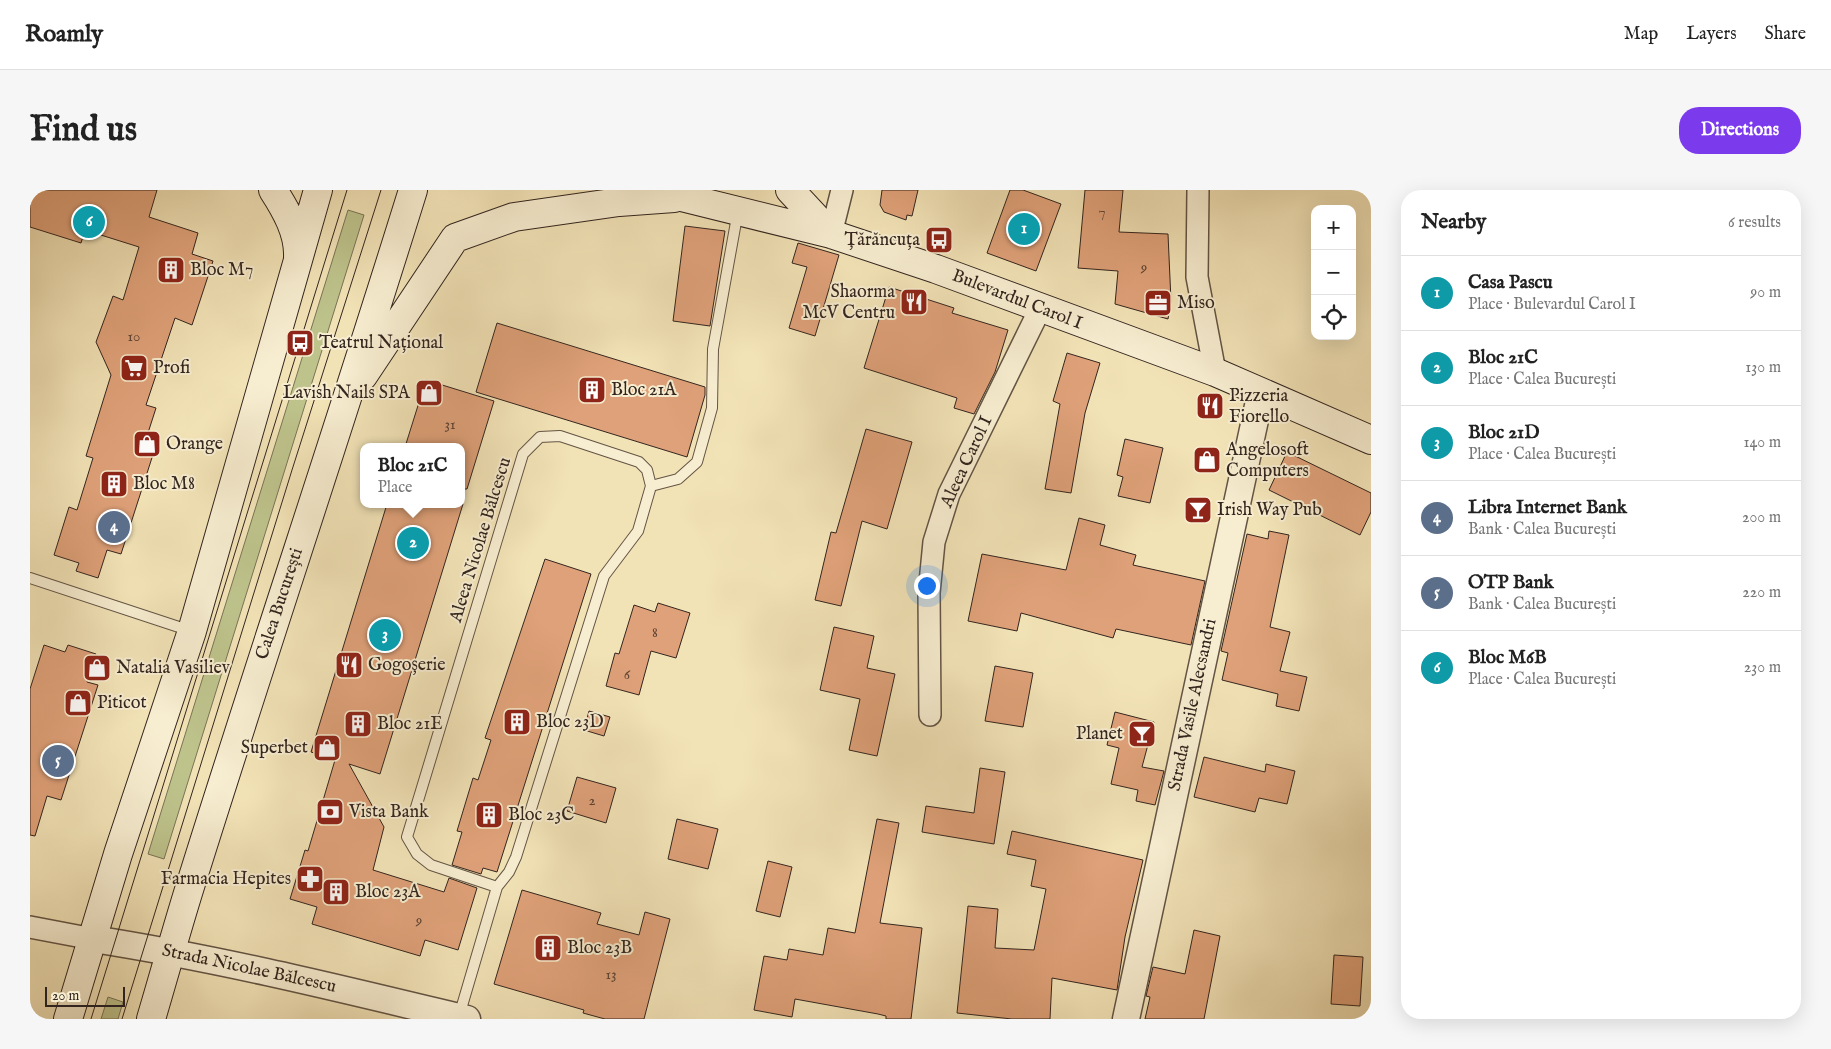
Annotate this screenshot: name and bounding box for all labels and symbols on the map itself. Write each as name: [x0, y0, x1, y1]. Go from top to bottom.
house number: 7: [1098, 202, 1106, 221]
pin: 6: [73, 203, 105, 241]
pin: 1: [1008, 210, 1040, 248]
bus stop icon: Țărăncuța: [924, 225, 954, 255]
place label: Țărăncuța: [845, 229, 920, 252]
building icon: Bloc M7: [156, 255, 186, 285]
house number: 9: [1140, 258, 1147, 277]
place label: Bloc M7: [190, 259, 253, 282]
street label: Bulevardul Carol I: [948, 265, 1086, 336]
place label: Shaorma McV Centru: [802, 281, 895, 325]
restaurant icon: Shaorma McV Centru: [899, 287, 929, 317]
office icon: Miso: [1143, 288, 1173, 318]
place label: Miso: [1177, 292, 1215, 315]
house number: 10: [128, 327, 140, 346]
bus stop icon: Teatrul Național: [285, 328, 315, 358]
place label: Teatrul Național: [319, 332, 443, 355]
supermarket icon: Profi: [119, 353, 149, 383]
place label: Profi: [153, 357, 190, 380]
building icon: Bloc 21A: [577, 375, 607, 405]
shop icon: Lavish Nails SPA: [414, 378, 444, 408]
place label: Bloc 21A: [611, 379, 677, 402]
place label: Lavish Nails SPA: [283, 382, 411, 405]
place label: Pizzeria Fiorello: [1229, 385, 1289, 429]
restaurant icon: Pizzeria Fiorello: [1195, 391, 1225, 421]
street label: Aleea Carol I: [935, 412, 998, 513]
house number: 31: [444, 415, 456, 434]
shop icon: Orange: [132, 429, 162, 459]
place label: Orange: [166, 433, 223, 456]
place label: Angelosoft Computers: [1225, 439, 1309, 483]
shop icon: Angelosoft Computers: [1192, 445, 1222, 475]
street label: Aleea Nicolae Bălcescu: [445, 455, 517, 626]
building icon: Bloc M8: [99, 469, 129, 499]
place label: Bloc M8: [133, 473, 195, 496]
bar icon: Irish Way Pub: [1183, 495, 1213, 525]
place label: Irish Way Pub: [1217, 499, 1322, 522]
pin: 4: [98, 508, 130, 546]
pin: 2: [397, 524, 429, 562]
street label: Calea București: [251, 545, 309, 663]
your location: [914, 573, 940, 599]
pin: 3: [369, 616, 401, 654]
street label: Strada Vasile Alecsandri: [1164, 617, 1223, 793]
house number: 8: [652, 623, 658, 642]
restaurant icon: Gogoșerie: [334, 650, 364, 680]
shop icon: Natalia Vasiliev: [82, 653, 112, 683]
place label: Gogoșerie: [368, 654, 446, 677]
place label: Natalia Vasiliev: [116, 657, 231, 680]
house number: 6: [624, 665, 631, 684]
shop icon: Piticot: [63, 688, 93, 718]
place label: Piticot: [97, 692, 147, 715]
building icon: Bloc 23D: [502, 707, 532, 737]
building icon: Bloc 21E: [343, 709, 373, 739]
place label: Bloc 23D: [536, 711, 604, 734]
place label: Bloc 21E: [377, 713, 443, 736]
bar icon: Planet: [1127, 719, 1157, 749]
place label: Planet: [1076, 723, 1123, 746]
shop icon: Superbet: [312, 733, 342, 763]
place label: Superbet: [241, 737, 308, 760]
pin: 5: [42, 742, 74, 780]
house number: 2: [588, 791, 596, 810]
bank icon: Vista Bank: [315, 797, 345, 827]
building icon: Bloc 23C: [474, 800, 504, 830]
place label: Vista Bank: [348, 801, 429, 824]
place label: Bloc 23C: [508, 804, 574, 827]
pharmacy icon: Farmacia Hepites: [295, 864, 325, 894]
place label: Farmacia Hepites: [161, 868, 291, 891]
building icon: Bloc 23A: [321, 877, 351, 907]
place label: Bloc 23A: [355, 881, 421, 904]
house number: 9: [415, 911, 422, 930]
building icon: Bloc 23B: [533, 933, 563, 963]
place label: Bloc 23B: [567, 937, 632, 960]
street label: Strada Nicolae Bălcescu: [160, 939, 338, 999]
house number: 13: [605, 965, 617, 984]
scale bar: [45, 984, 125, 1007]

